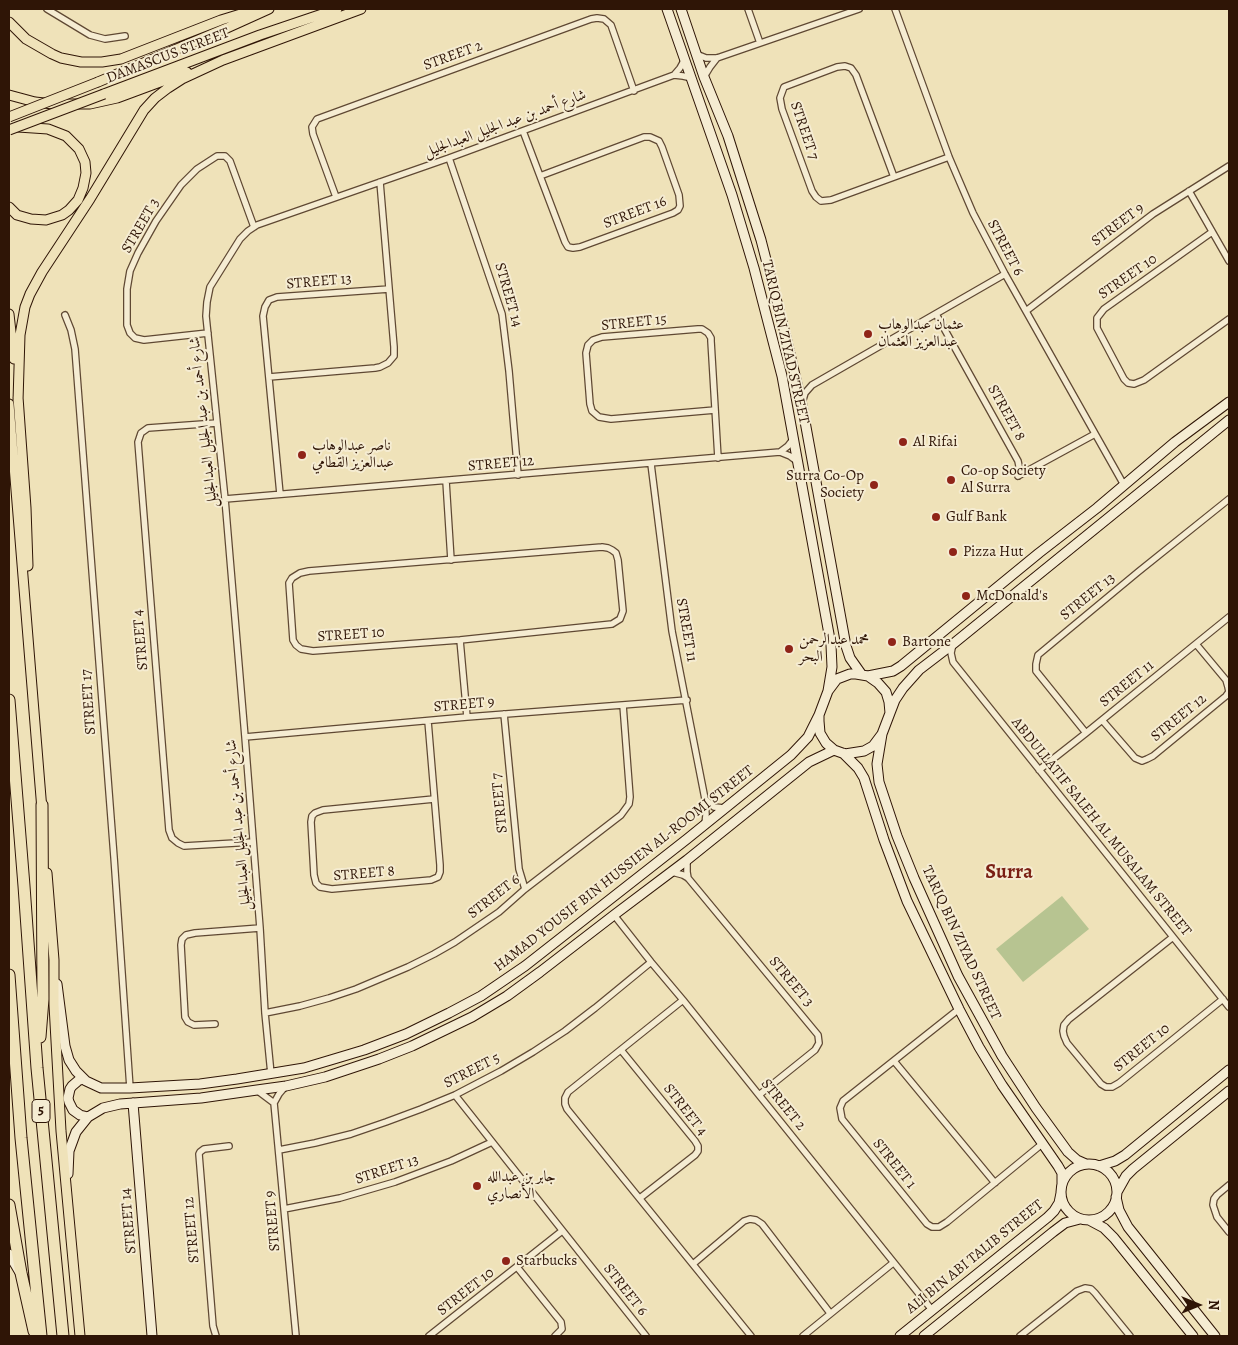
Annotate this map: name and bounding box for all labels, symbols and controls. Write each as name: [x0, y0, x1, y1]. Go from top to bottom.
street label: DAMASCUS STREET: [104, 24, 232, 88]
street label: STREET 2: [421, 37, 485, 75]
street label: شارع أحمد بن عبد الجليل العبدالجليل: [421, 86, 589, 162]
street label: STREET 7: [786, 99, 822, 163]
street label: STREET 16: [601, 193, 669, 233]
street label: STREET 3: [118, 195, 164, 257]
street label: STREET 9: [1088, 199, 1148, 251]
street label: STREET 6: [983, 217, 1027, 279]
street label: STREET 10: [1095, 250, 1161, 304]
street label: TARIQ BIN ZIYAD STREET: [757, 258, 813, 426]
street label: STREET 14: [490, 261, 526, 329]
street label: STREET 13: [286, 270, 352, 294]
street label: STREET 15: [600, 311, 668, 335]
place label: عثمان عبدالوهاب عبدالعزيز العثمان: [878, 316, 964, 351]
marker: عثمان عبدالوهاب عبدالعزيز العثمان: [862, 328, 874, 340]
street label: شارع أحمد بن عبد الجليل العبدالجليل: [186, 336, 222, 508]
street label: STREET 8: [983, 382, 1029, 444]
place label: Al Rifai: [913, 433, 957, 451]
marker: Al Rifai: [897, 436, 909, 448]
place label: ناصر عبدالوهاب عبدالعزيز القطامي: [312, 437, 394, 472]
marker: ناصر عبدالوهاب عبدالعزيز القطامي: [296, 449, 308, 461]
street label: STREET 12: [467, 452, 535, 476]
place label: Co-op Society Al Surra: [961, 462, 1046, 497]
place label: Surra Co-Op Society: [786, 467, 864, 502]
marker: Co-op Society Al Surra: [945, 474, 957, 486]
marker: Surra Co-Op Society: [868, 479, 880, 491]
place label: Gulf Bank: [946, 508, 1007, 526]
marker: Gulf Bank: [930, 511, 942, 523]
place label: Pizza Hut: [963, 543, 1023, 561]
marker: Pizza Hut: [947, 546, 959, 558]
street label: STREET 13: [1057, 569, 1119, 625]
place label: McDonald's: [976, 587, 1048, 605]
marker: McDonald's: [960, 590, 972, 602]
street label: STREET 11: [672, 597, 700, 663]
street label: STREET 4: [129, 609, 153, 671]
street label: STREET 10: [317, 624, 385, 646]
place label: محمد عبدالرحمن البحر: [799, 631, 869, 666]
place label: Bartone: [902, 633, 951, 651]
marker: Bartone: [886, 636, 898, 648]
marker: محمد عبدالرحمن البحر: [783, 643, 795, 655]
street label: STREET 11: [1096, 657, 1158, 711]
street label: STREET 17: [78, 669, 100, 735]
street label: STREET 12: [1148, 690, 1210, 746]
street label: STREET 9: [433, 693, 495, 717]
street label: ABDULLATIF SALEH AL MUSALAM STREET: [1007, 714, 1195, 940]
street label: شارع أحمد بن عبد الجليل العبدالجليل: [223, 739, 255, 911]
street label: HAMAD YOUSIF BIN HUSSIEN AL-ROOMI STREET: [491, 762, 757, 976]
street label: STREET 7: [488, 772, 512, 834]
district label: Surra: [985, 861, 1033, 885]
street label: STREET 8: [333, 862, 395, 886]
street label: TARIQ BIN ZIYAD STREET: [917, 863, 1005, 1023]
street label: STREET 6: [464, 871, 524, 923]
street label: STREET 3: [765, 953, 817, 1011]
street label: STREET 10: [1110, 1020, 1174, 1076]
street label: STREET 5: [441, 1049, 503, 1093]
street label: STREET 2: [757, 1076, 809, 1134]
street label: STREET 4: [659, 1080, 711, 1140]
road number: 5: [32, 1100, 50, 1122]
street label: STREET 1: [868, 1135, 920, 1193]
street label: STREET 13: [353, 1151, 421, 1189]
place label: جابر بن عبدالله الأنصاري: [487, 1168, 556, 1203]
marker: جابر بن عبدالله الأنصاري: [471, 1180, 483, 1192]
street label: STREET 14: [117, 1187, 141, 1255]
street label: STREET 9: [261, 1190, 285, 1252]
street label: STREET 12: [180, 1196, 204, 1264]
street label: ALI BIN ABI TALIB STREET: [903, 1196, 1047, 1318]
place label: Starbucks: [516, 1252, 577, 1270]
marker: Starbucks: [500, 1255, 512, 1267]
street label: STREET 6: [599, 1260, 651, 1320]
street label: STREET 10: [434, 1264, 498, 1320]
north arrow: [1173, 1280, 1223, 1330]
text: N: [1204, 1300, 1223, 1310]

